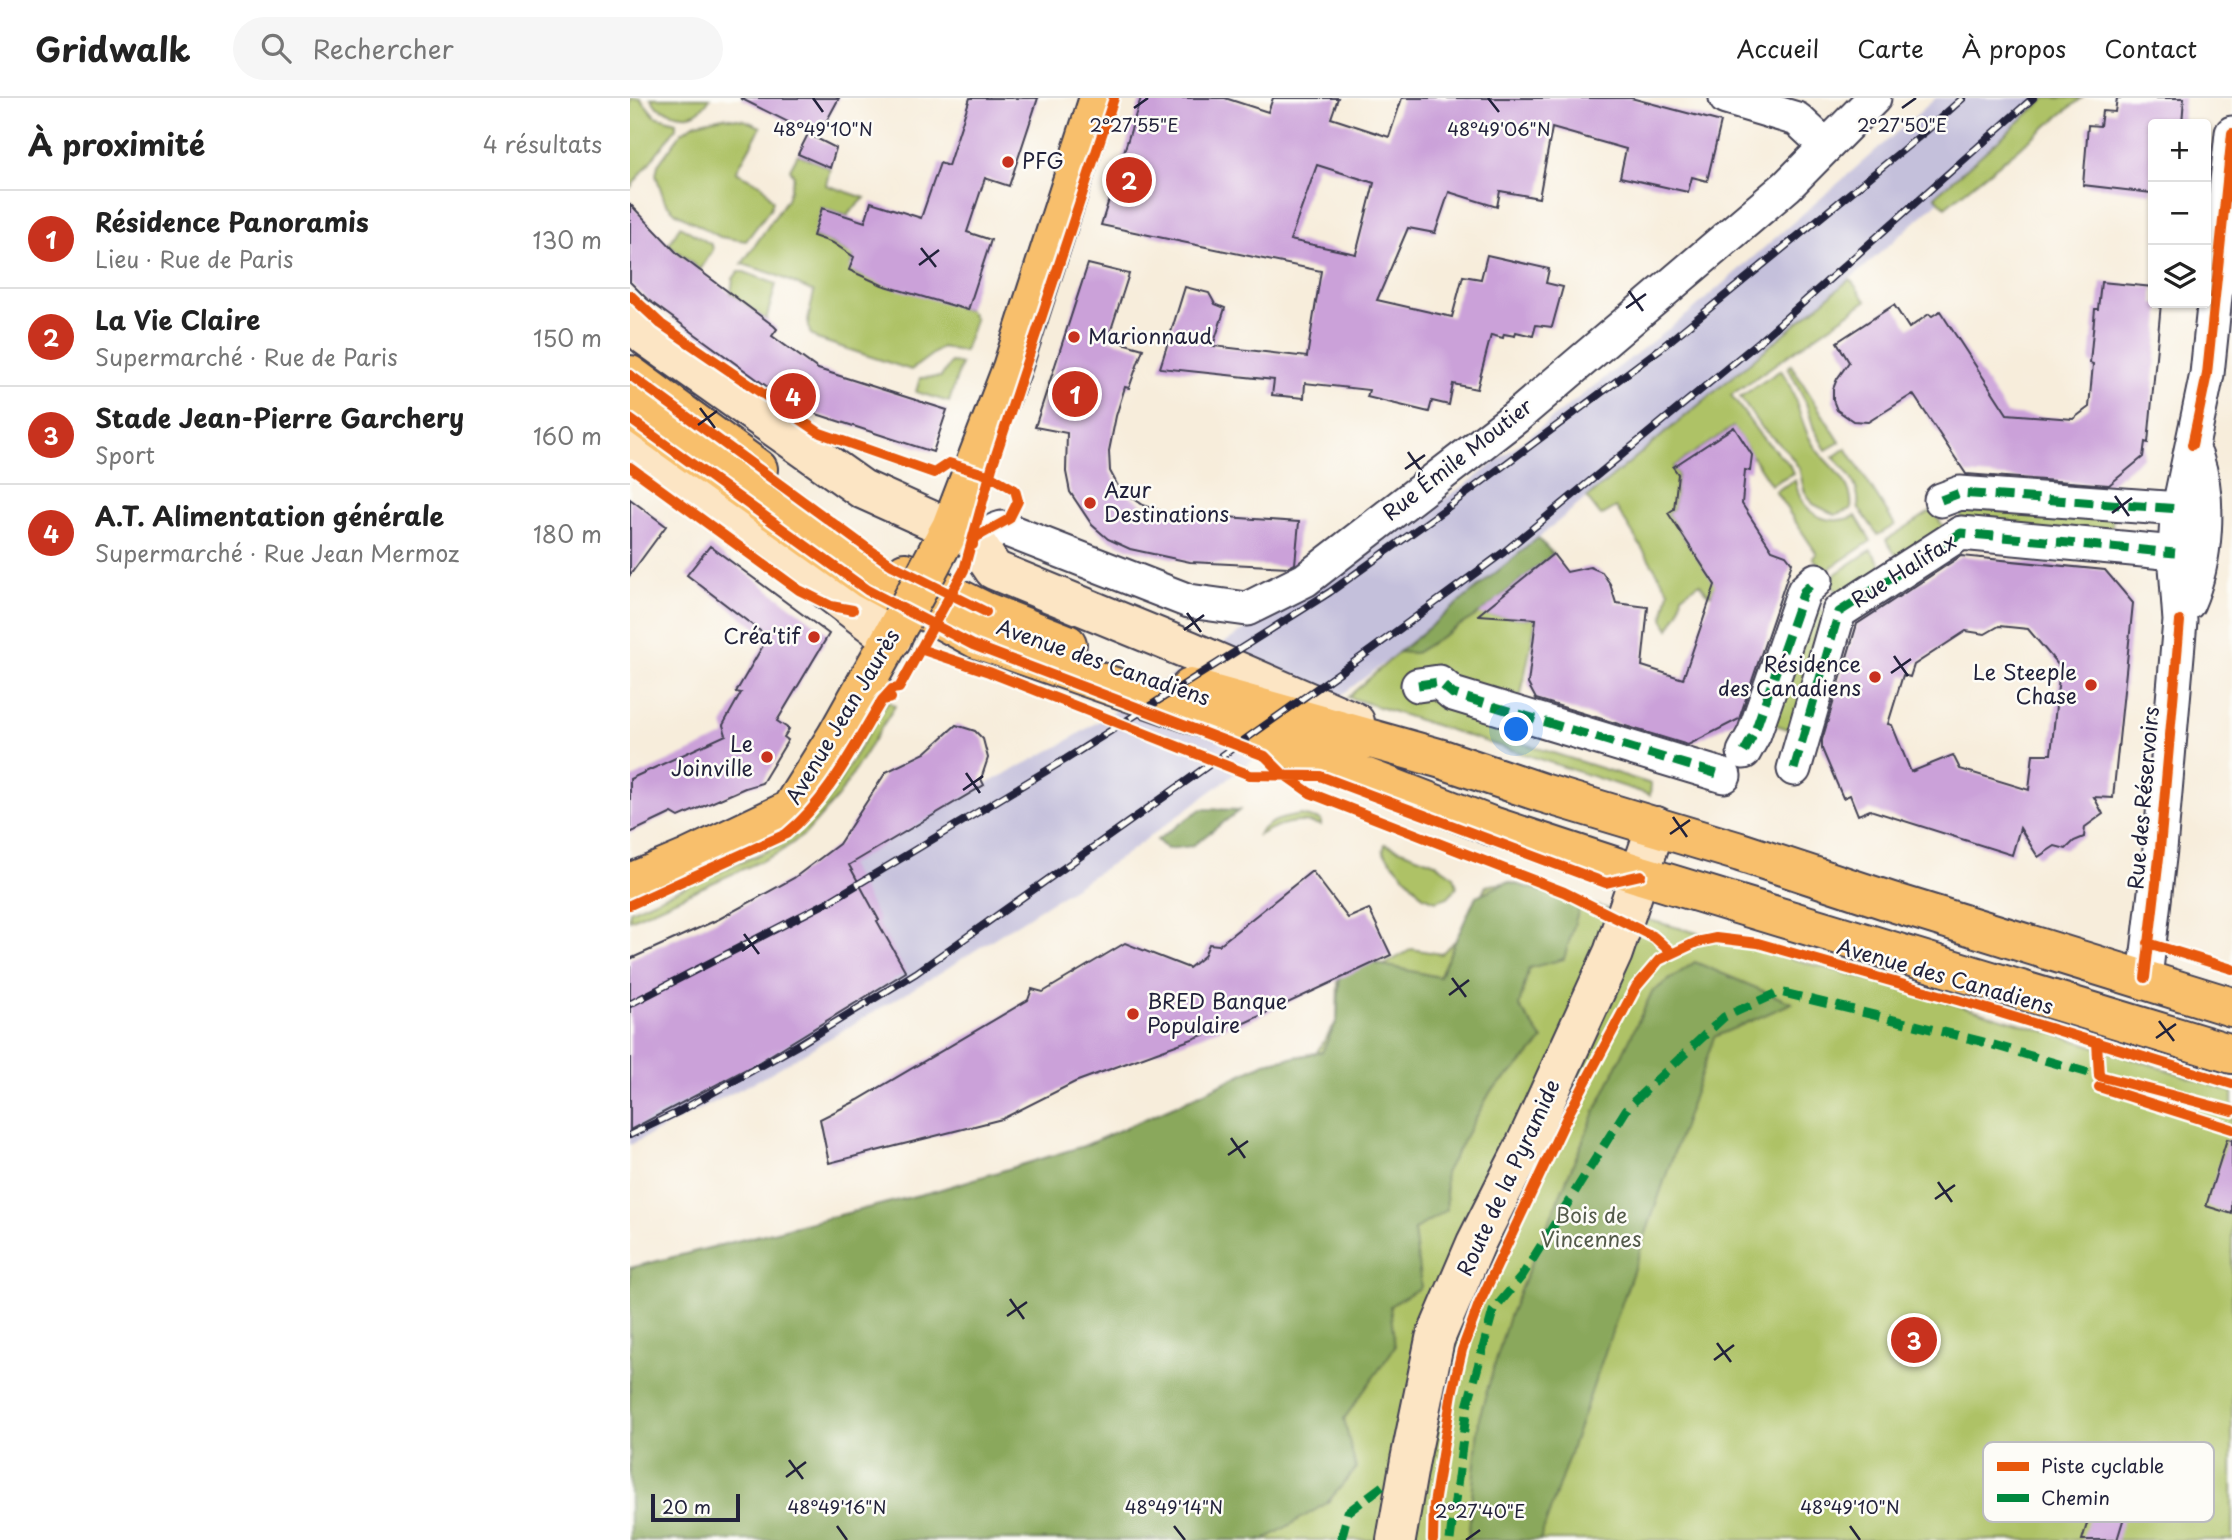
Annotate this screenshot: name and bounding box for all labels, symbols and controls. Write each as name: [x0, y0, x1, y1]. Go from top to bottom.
search box: [233, 17, 723, 80]
text: Gridwalk: [35, 23, 191, 73]
icon: search: [257, 29, 295, 67]
text: Rechercher: [313, 29, 454, 68]
text: Accueil: [1736, 30, 1819, 66]
text: Carte: [1857, 30, 1924, 66]
text: À propos: [1962, 30, 2066, 66]
text: Contact: [2104, 30, 2197, 66]
text: 2°27'55"E: [1090, 111, 1178, 138]
text: 2°27'50"E: [1857, 111, 1947, 138]
text: 48°49'10"N: [773, 115, 873, 142]
text: 48°49'06"N: [1447, 115, 1551, 142]
map controls: [2148, 119, 2211, 308]
button: +: [2148, 119, 2211, 182]
text: À proximité: [28, 121, 205, 166]
text: 4 résultats: [483, 126, 602, 161]
place label: PFG: [1022, 144, 1064, 176]
marker: PFG: [1000, 154, 1016, 170]
pin: 2: [1106, 154, 1152, 206]
button: −: [2148, 182, 2211, 245]
text: Résidence Panoramis: [95, 202, 369, 241]
text: 1: [46, 222, 57, 257]
text: 130 m: [532, 222, 602, 257]
text: Lieu · Rue de Paris: [95, 241, 294, 276]
button: layers: [2148, 245, 2211, 308]
text: La Vie Claire: [95, 300, 260, 339]
place label: Marionnaud: [1088, 319, 1213, 351]
text: 2: [43, 320, 59, 355]
text: 150 m: [533, 320, 602, 355]
marker: Marionnaud: [1066, 329, 1082, 345]
text: Supermarché · Rue de Paris: [95, 339, 398, 374]
pin: 1: [1052, 368, 1098, 420]
pin: 4: [770, 370, 816, 422]
street label: Rue Émile Moutier: [1375, 389, 1539, 527]
text: Stade Jean-Pierre Garchery: [95, 398, 464, 437]
text: 3: [43, 418, 59, 453]
text: 160 m: [533, 418, 602, 453]
text: Sport: [95, 437, 155, 472]
place label: Azur Destinations: [1104, 473, 1229, 529]
marker: Azur Destinations: [1082, 495, 1098, 511]
text: A.T. Alimentation générale: [95, 496, 444, 535]
text: 4: [43, 516, 59, 551]
text: 180 m: [533, 516, 602, 551]
street label: Rue Halifax: [1844, 524, 1962, 614]
text: Supermarché · Rue Jean Mermoz: [95, 535, 459, 570]
street label: Avenue des Canadiens: [993, 610, 1215, 713]
place label: Créa'tif: [723, 619, 801, 651]
street label: Avenue Jean Jaurès: [776, 622, 906, 810]
marker: Créa'tif: [806, 629, 822, 645]
place label: Résidence des Canadiens: [1718, 647, 1861, 703]
place label: Le Steeple Chase: [1973, 655, 2077, 711]
marker: Résidence des Canadiens: [1867, 669, 1883, 685]
marker: Le Steeple Chase: [2083, 677, 2099, 693]
street label: Rue des Réservoirs: [2118, 705, 2166, 891]
your location: [1499, 712, 1533, 746]
place label: Le Joinville: [671, 727, 753, 783]
marker: Le Joinville: [759, 749, 775, 765]
street label: Avenue des Canadiens: [1834, 929, 2058, 1021]
place label: BRED Banque Populaire: [1147, 984, 1287, 1040]
marker: BRED Banque Populaire: [1125, 1006, 1141, 1022]
street label: Route de la Pyramide: [1447, 1073, 1567, 1281]
park label: Bois de Vincennes: [1541, 1198, 1641, 1254]
pin: 3: [1891, 1314, 1937, 1366]
legend: [1983, 1442, 2214, 1522]
text: Piste cyclable: [2041, 1451, 2164, 1479]
text: Chemin: [2041, 1483, 2110, 1511]
scale bar: [651, 1491, 740, 1523]
text: 20 m: [662, 1492, 711, 1520]
text: 48°49'16"N: [788, 1493, 887, 1520]
text: 48°49'14"N: [1125, 1493, 1223, 1520]
text: 48°49'10"N: [1800, 1493, 1900, 1520]
text: 2°27'40"E: [1435, 1497, 1525, 1524]

